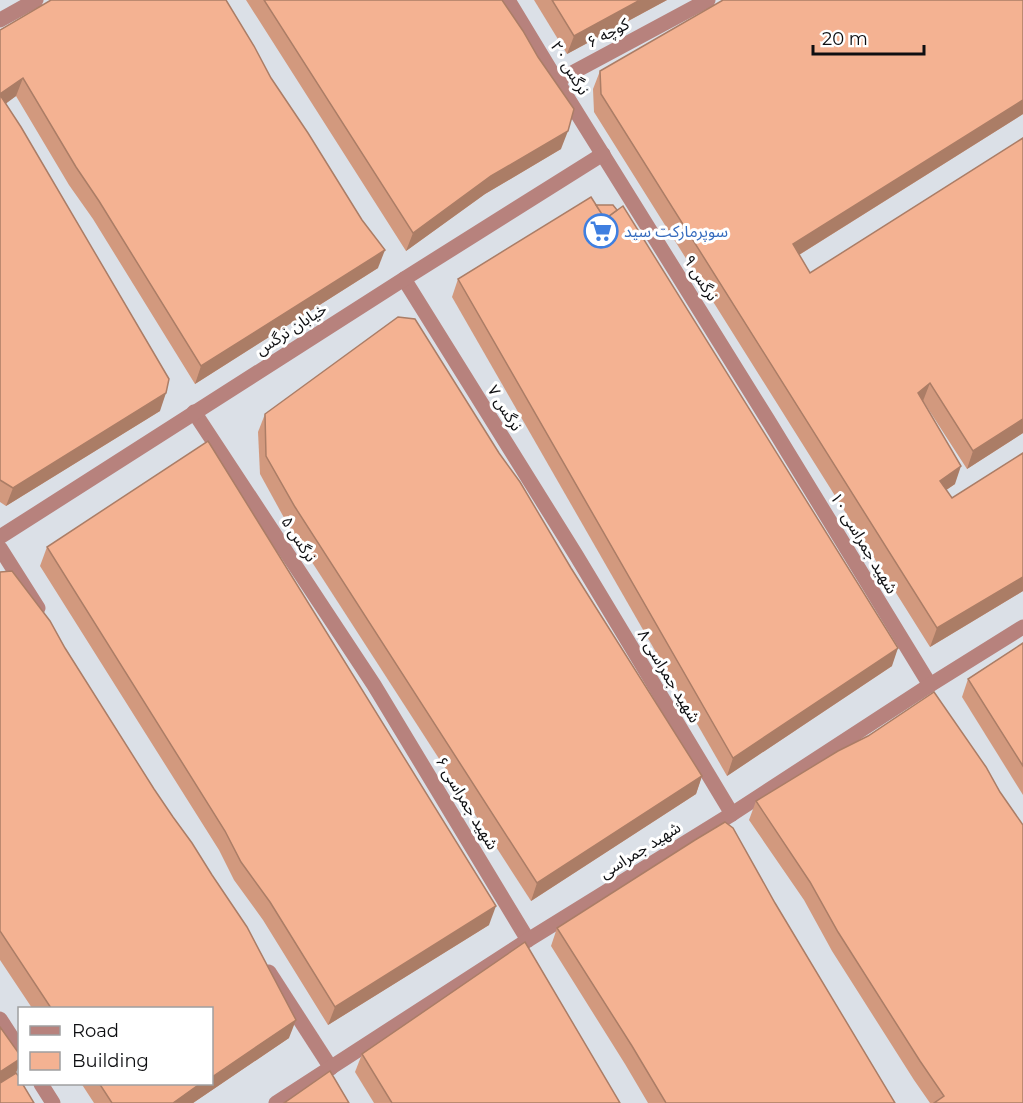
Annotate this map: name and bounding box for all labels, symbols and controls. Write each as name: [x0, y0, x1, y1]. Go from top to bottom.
street label: کوچه ۶: [584, 14, 633, 53]
scale bar: [813, 18, 924, 56]
text: 20 m: [822, 28, 868, 50]
street label: نرگس ۲۰: [547, 38, 593, 98]
supermarket icon: سوپرمارکت سید: [583, 213, 619, 249]
place label: سوپرمارکت سید: [624, 222, 728, 242]
street label: نرگس ۹: [680, 252, 722, 304]
street label: خیابان نرگس: [252, 299, 330, 359]
street label: نرگس ۷: [484, 382, 526, 434]
street label: شهید جمراسی ۱۰: [826, 489, 902, 597]
street label: نرگس ۵: [277, 513, 321, 565]
street label: شهید جمراسی ۸: [634, 626, 704, 726]
street label: شهید جمراسی ۶: [432, 753, 502, 853]
street label: شهید جمراسی: [596, 818, 684, 882]
legend: [18, 1007, 213, 1085]
text: Road: [72, 1020, 119, 1042]
text: Building: [72, 1050, 149, 1072]

